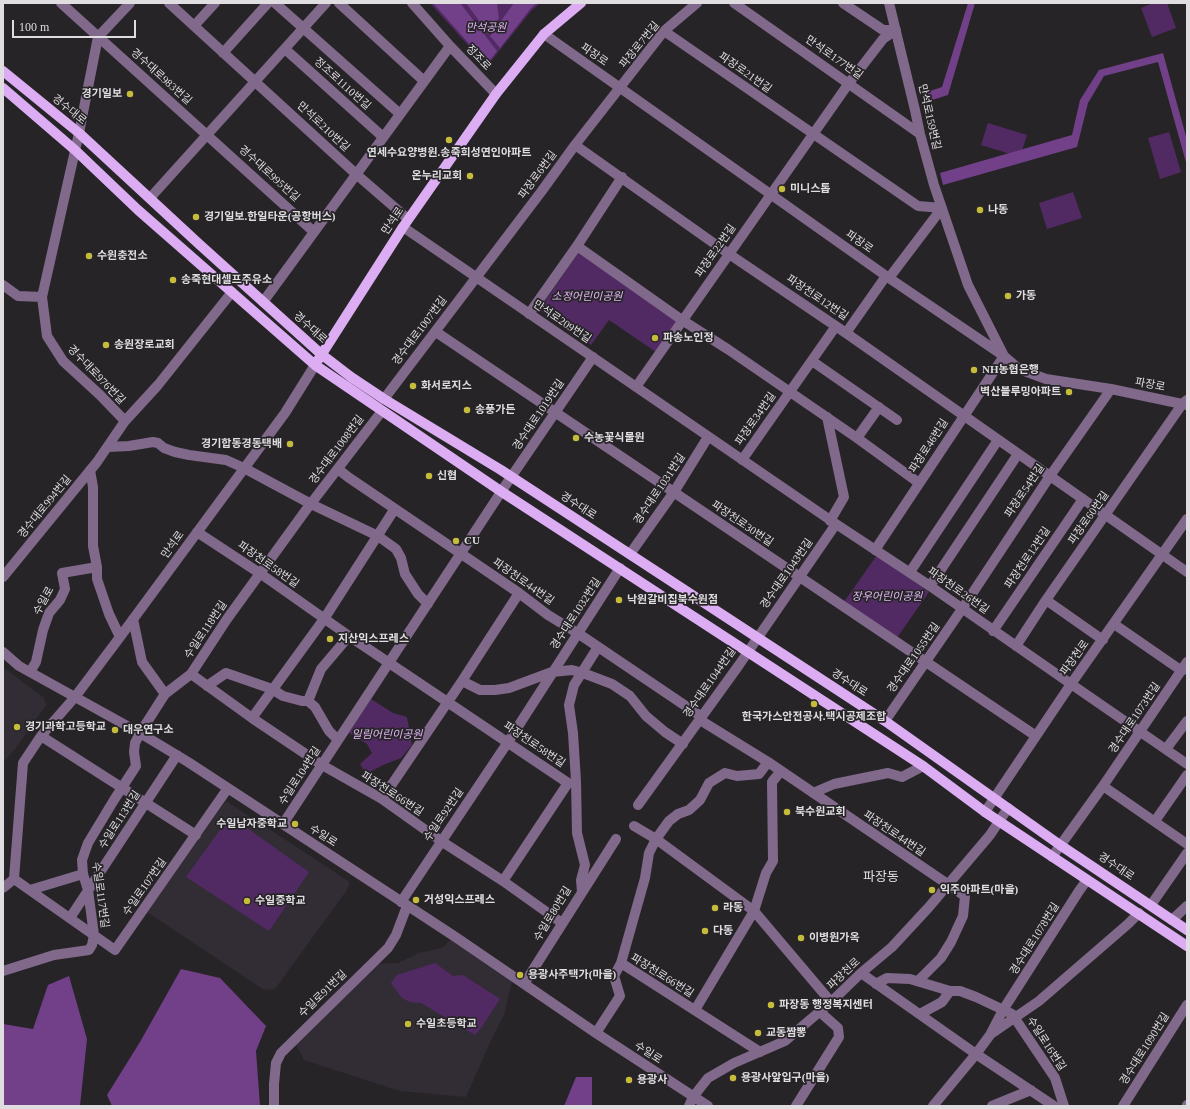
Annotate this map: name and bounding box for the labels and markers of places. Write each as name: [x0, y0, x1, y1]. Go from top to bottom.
place label: 경기일보: [82, 87, 122, 101]
marker: 경기일보: [125, 89, 135, 99]
marker: 연세수요양병원.송죽희성연인아파트: [444, 135, 454, 145]
place label: 연세수요양병원.송죽희성연인아파트: [367, 146, 531, 160]
place label: 온누리교회: [411, 169, 462, 183]
marker: 온누리교회: [465, 171, 475, 181]
place label: 미니스톱: [790, 182, 830, 196]
marker: 미니스톱: [777, 184, 787, 194]
place label: 나동: [988, 203, 1008, 217]
marker: 나동: [975, 205, 985, 215]
place label: 경기일보.한일타운(공항버스): [204, 210, 336, 224]
marker: 경기일보.한일타운(공항버스): [191, 212, 201, 222]
place label: 수원충전소: [97, 249, 148, 263]
marker: 수원충전소: [84, 251, 94, 261]
place label: 송죽현대셀프주유소: [181, 273, 272, 287]
marker: 송죽현대셀프주유소: [168, 275, 178, 285]
place label: 가동: [1016, 289, 1036, 303]
marker: 가동: [1003, 291, 1013, 301]
place label: 파송노인정: [663, 331, 714, 345]
marker: 파송노인정: [650, 333, 660, 343]
place label: 송원장로교회: [114, 338, 175, 352]
marker: 송원장로교회: [101, 340, 111, 350]
place label: NH농협은행: [982, 363, 1039, 377]
marker: NH농협은행: [969, 365, 979, 375]
place label: 화서로지스: [421, 379, 472, 393]
marker: 화서로지스: [408, 381, 418, 391]
place label: 벽산블루밍아파트: [980, 385, 1061, 399]
marker: 벽산블루밍아파트: [1064, 387, 1074, 397]
place label: 송풍가든: [475, 403, 515, 417]
marker: 송풍가든: [462, 405, 472, 415]
place label: 수농꽃식물원: [584, 431, 645, 445]
marker: 수농꽃식물원: [571, 433, 581, 443]
place label: 경기합동경동택배: [201, 437, 282, 451]
marker: 경기합동경동택배: [285, 439, 295, 449]
place label: 신협: [437, 469, 457, 483]
marker: 신협: [424, 471, 434, 481]
place label: CU: [464, 534, 480, 548]
marker: CU: [451, 536, 461, 546]
place label: 낙원갈비집북수원점: [627, 593, 718, 607]
marker: 낙원갈비집북수원점: [614, 595, 624, 605]
place label: 지산익스프레스: [338, 632, 409, 646]
marker: 지산익스프레스: [325, 634, 335, 644]
marker: 한국가스안전공사.택시공제조합: [809, 699, 819, 709]
place label: 한국가스안전공사.택시공제조합: [742, 710, 886, 724]
place label: 경기과학고등학교: [25, 720, 106, 734]
marker: 경기과학고등학교: [12, 722, 22, 732]
place label: 대우연구소: [123, 723, 174, 737]
marker: 대우연구소: [110, 725, 120, 735]
place label: 북수원교회: [795, 805, 846, 819]
marker: 북수원교회: [782, 807, 792, 817]
place label: 수일남자중학교: [216, 817, 287, 831]
marker: 수일남자중학교: [290, 819, 300, 829]
place label: 익주아파트(마을): [940, 883, 1018, 897]
marker: 익주아파트(마을): [927, 885, 937, 895]
place label: 거성익스프레스: [424, 893, 495, 907]
place label: 수일중학교: [255, 894, 306, 908]
marker: 거성익스프레스: [411, 895, 421, 905]
marker: 수일중학교: [242, 896, 252, 906]
place label: 라동: [723, 901, 743, 915]
marker: 라동: [710, 903, 720, 913]
place label: 다동: [713, 924, 733, 938]
marker: 다동: [700, 926, 710, 936]
place label: 이병원가옥: [809, 931, 860, 945]
marker: 이병원가옥: [796, 933, 806, 943]
place label: 용광사주택가(마을): [528, 968, 616, 982]
marker: 용광사주택가(마을): [515, 970, 525, 980]
place label: 파장동 행정복지센터: [779, 998, 873, 1012]
marker: 파장동 행정복지센터: [766, 1000, 776, 1010]
place label: 수일초등학교: [416, 1017, 477, 1031]
marker: 수일초등학교: [403, 1019, 413, 1029]
place label: 교동짬뽕: [766, 1026, 806, 1040]
marker: 교동짬뽕: [753, 1028, 763, 1038]
place label: 용광사앞입구(마을): [741, 1071, 829, 1085]
place label: 용광사: [637, 1073, 667, 1087]
marker: 용광사앞입구(마을): [728, 1073, 738, 1083]
marker: 용광사: [624, 1075, 634, 1085]

